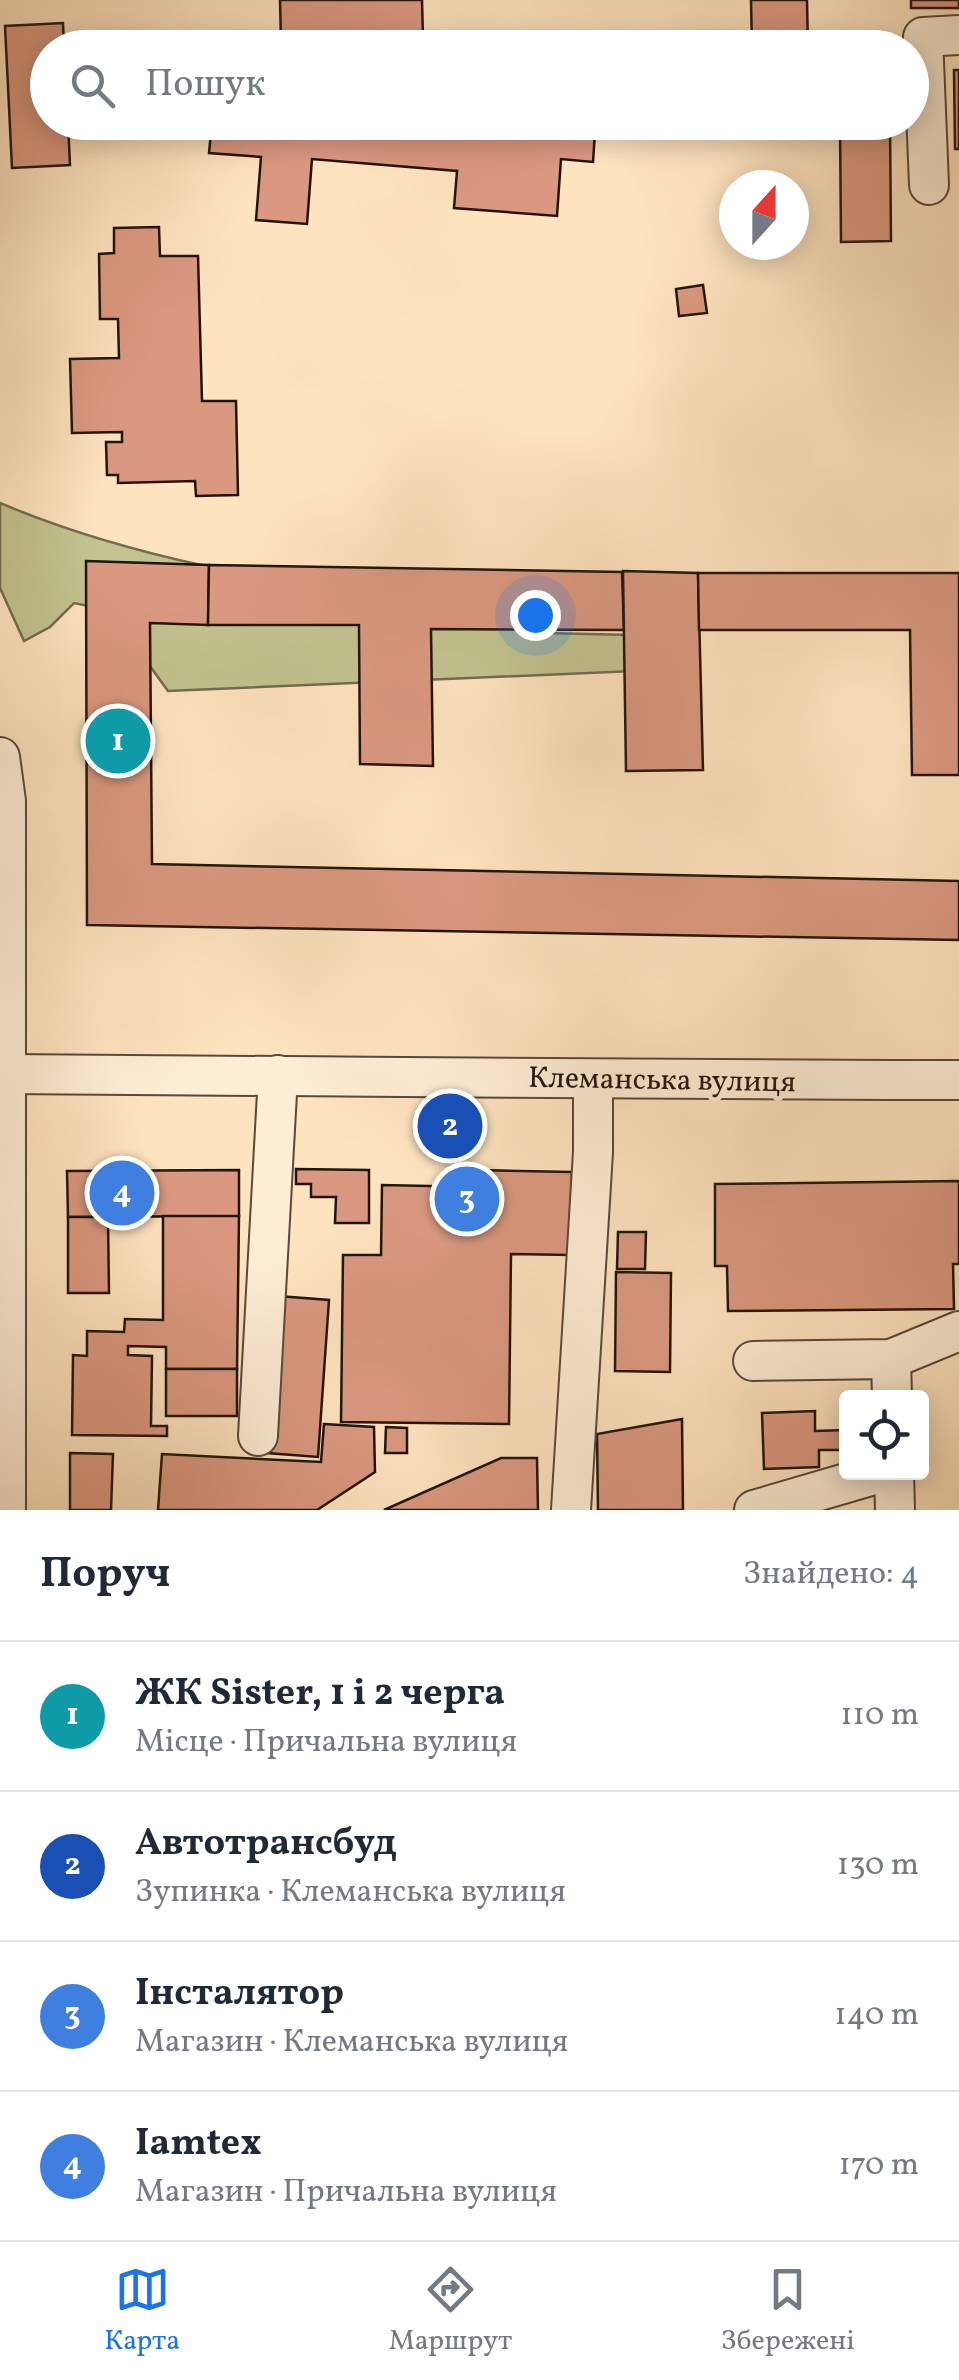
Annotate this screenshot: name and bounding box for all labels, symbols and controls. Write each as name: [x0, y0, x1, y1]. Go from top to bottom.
search box: [30, 30, 929, 140]
icon: search: [65, 58, 120, 113]
text: Пошук: [145, 59, 265, 112]
north arrow: [719, 170, 809, 260]
your location: [510, 590, 561, 641]
pin: 1: [86, 704, 150, 778]
street label: Клеманська вулиця: [528, 1058, 796, 1104]
pin: 2: [418, 1088, 482, 1164]
pin: 4: [90, 1156, 154, 1230]
pin: 3: [434, 1162, 500, 1236]
map controls: [839, 1390, 929, 1480]
button: locate: [839, 1390, 929, 1480]
text: Поруч: [40, 1546, 170, 1605]
text: Знайдено: 4: [743, 1553, 919, 1597]
text: ЖК Sister, 1 і 2 черга: [135, 1668, 505, 1721]
text: 1: [66, 1694, 79, 1738]
text: 110 m: [840, 1694, 919, 1738]
text: Місце · Причальна вулиця: [135, 1721, 517, 1765]
text: Автотрансбуд: [135, 1818, 397, 1871]
text: 2: [64, 1844, 81, 1888]
text: 130 m: [837, 1844, 919, 1888]
text: Зупинка · Клеманська вулиця: [135, 1871, 566, 1915]
text: Інсталятор: [135, 1968, 344, 2021]
text: 3: [64, 1994, 81, 2038]
text: 140 m: [834, 1994, 919, 2038]
text: Магазин · Клеманська вулиця: [135, 2021, 568, 2065]
text: Iamtex: [135, 2118, 262, 2171]
text: 4: [63, 2144, 82, 2188]
text: 170 m: [838, 2144, 919, 2188]
text: Магазин · Причальна вулиця: [135, 2171, 557, 2215]
tab: Карта: [104, 2262, 180, 2361]
tab: Маршрут: [389, 2262, 512, 2361]
tab: Збережені: [721, 2262, 855, 2361]

